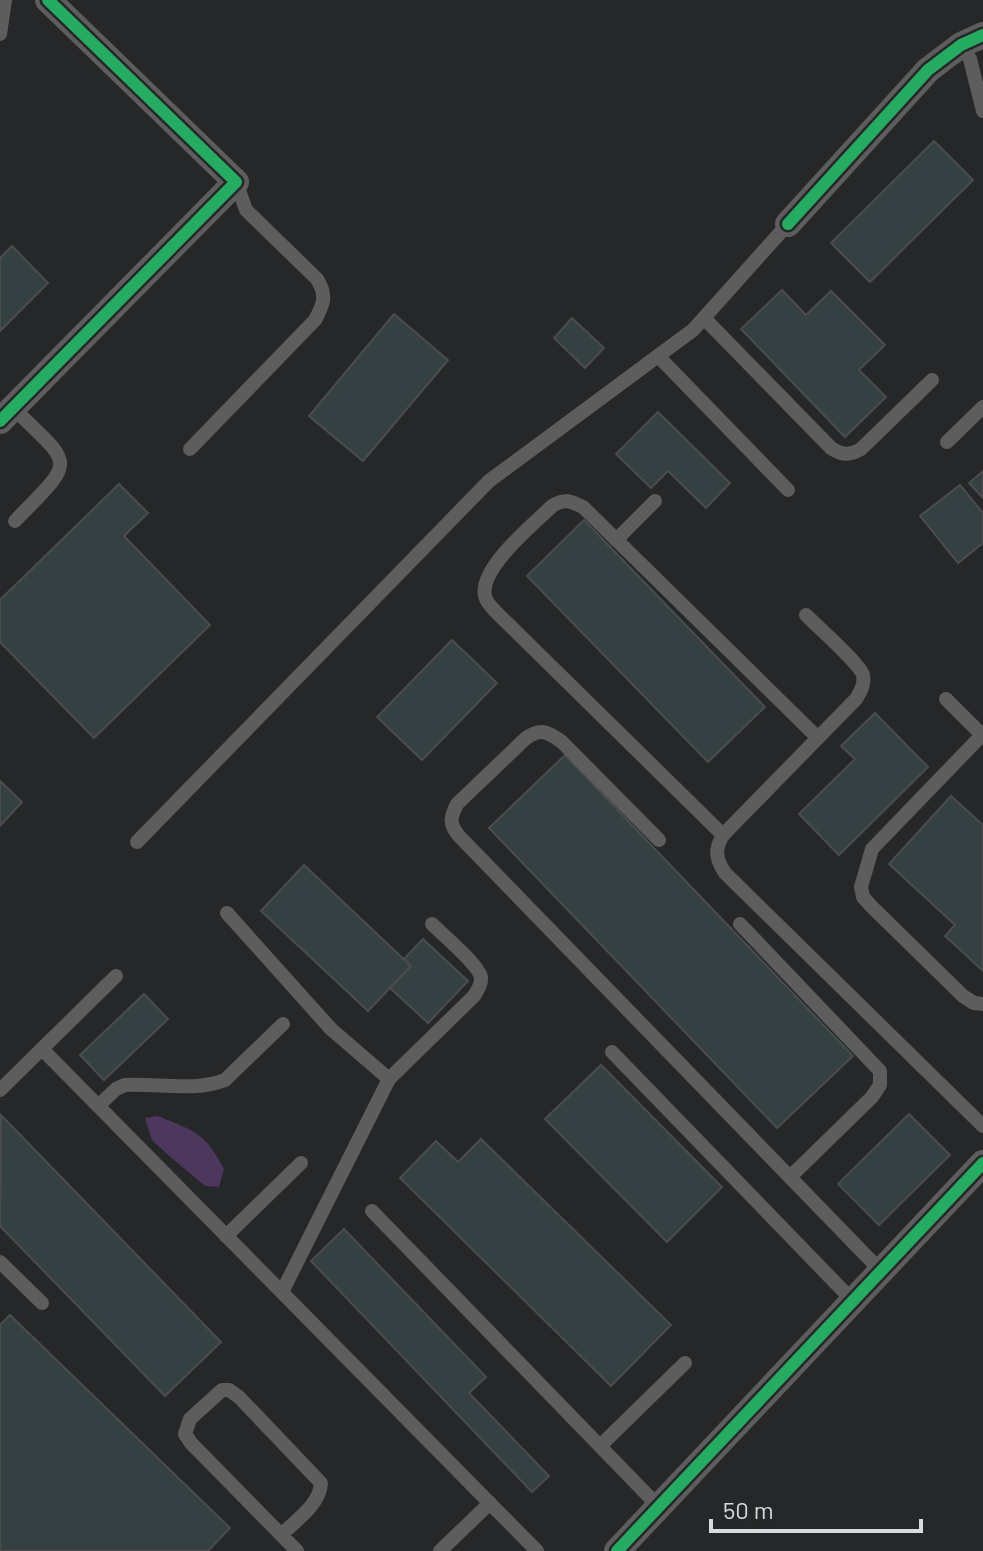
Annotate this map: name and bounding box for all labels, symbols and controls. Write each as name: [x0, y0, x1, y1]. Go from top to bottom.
scale bar: [711, 1483, 921, 1533]
text: 50 m: [723, 1495, 774, 1524]

